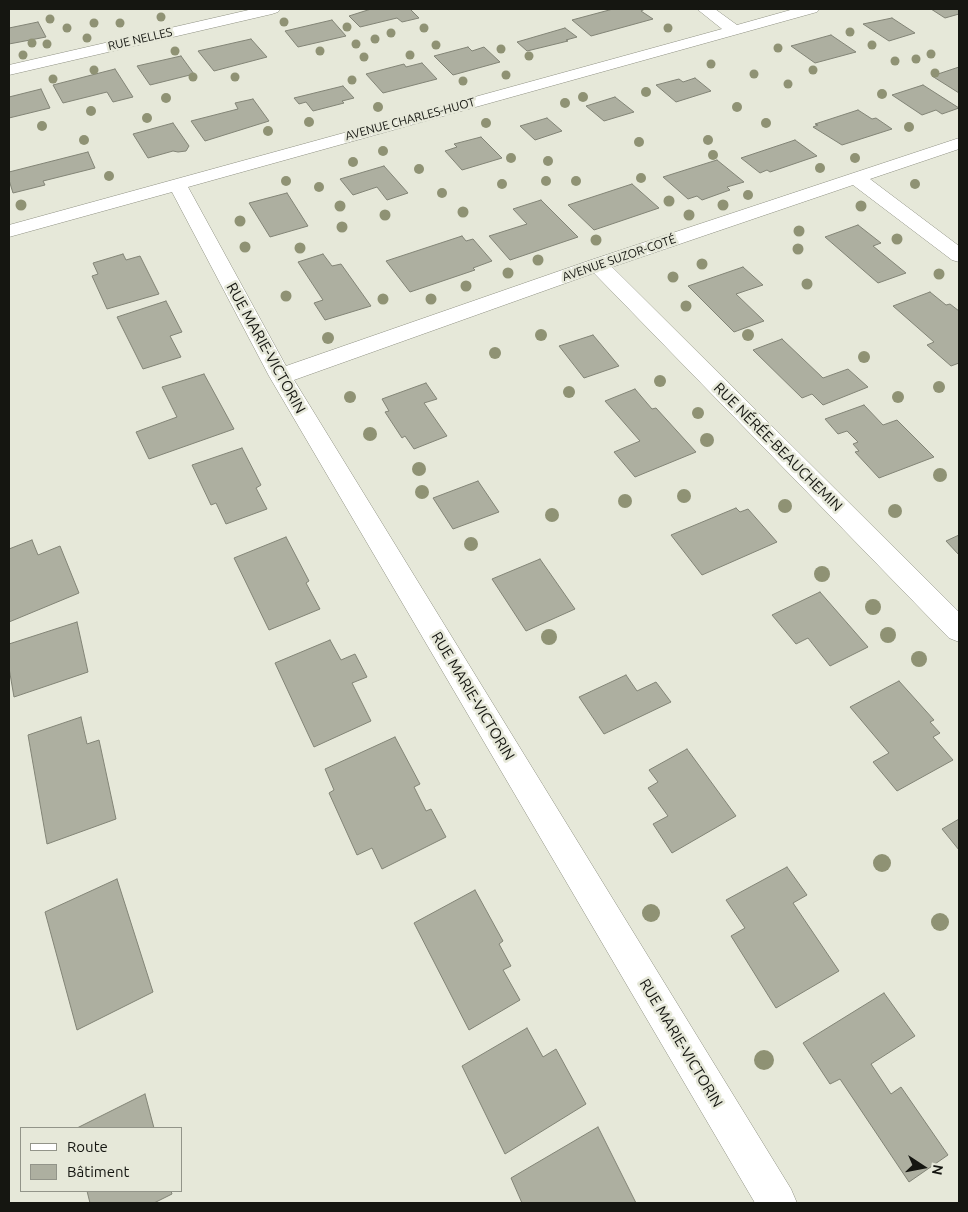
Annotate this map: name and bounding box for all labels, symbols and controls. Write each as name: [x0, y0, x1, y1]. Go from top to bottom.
street label: RUE NELLES: [106, 25, 174, 53]
street label: AVENUE CHARLES-HUOT: [344, 95, 476, 143]
street label: AVENUE SUZOR-COTÉ: [560, 232, 678, 284]
street label: RUE MARIE-VICTORIN: [223, 280, 309, 416]
street label: RUE NÉRÉE-BEAUCHEMIN: [710, 379, 846, 515]
street label: RUE MARIE-VICTORIN: [428, 629, 518, 763]
street label: RUE MARIE-VICTORIN: [636, 976, 726, 1110]
legend: [20, 1127, 182, 1192]
text: Route: [67, 1138, 108, 1155]
north arrow: [898, 1142, 948, 1192]
text: Bâtiment: [67, 1163, 129, 1180]
text: N: [929, 1163, 947, 1177]

